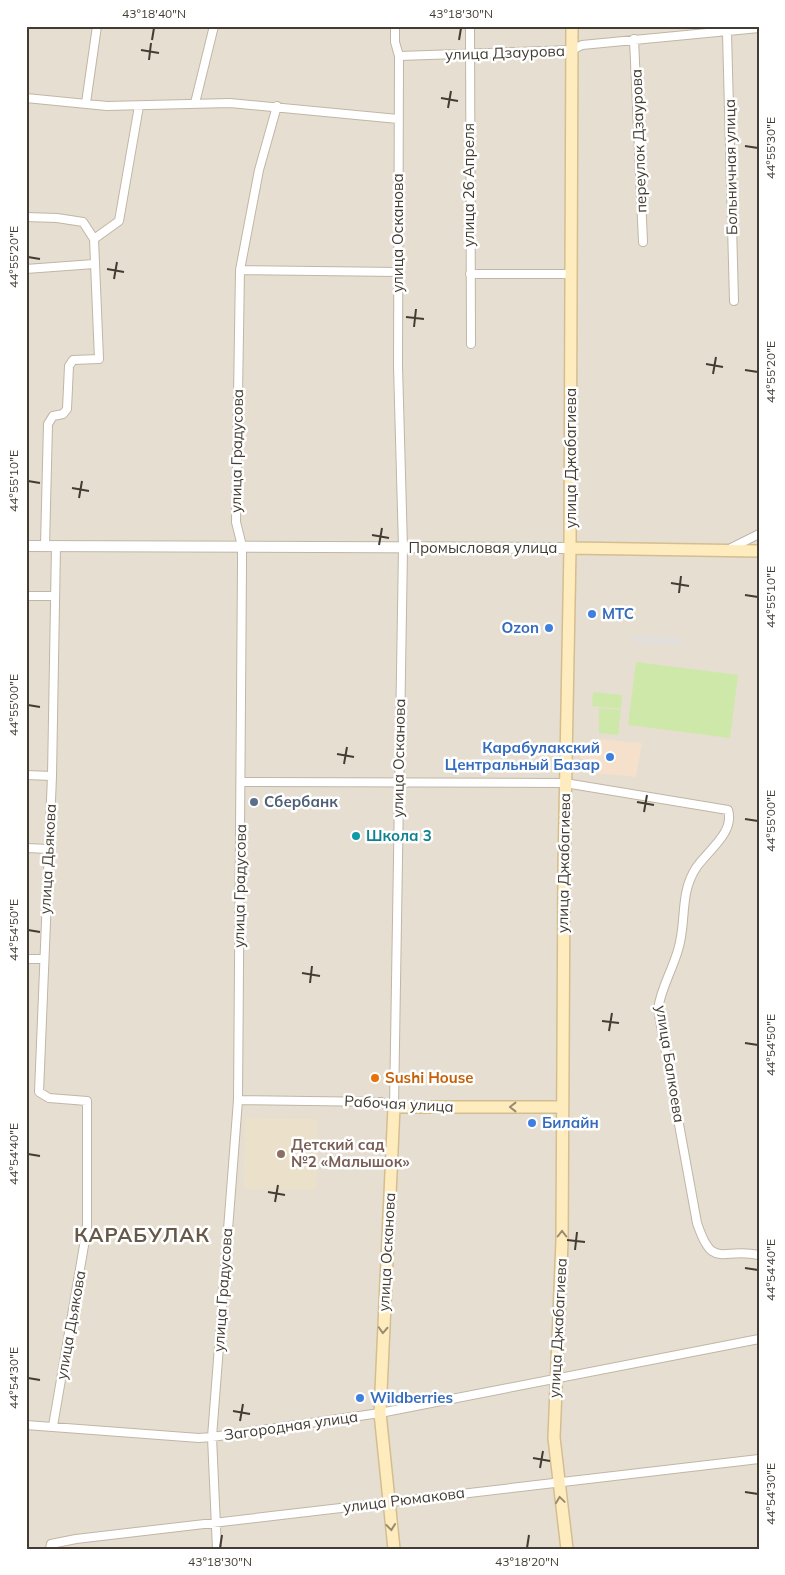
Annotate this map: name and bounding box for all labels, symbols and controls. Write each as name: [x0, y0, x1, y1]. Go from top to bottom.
text: 43°18'40"N: [122, 6, 186, 21]
text: 43°18'30"N: [429, 6, 493, 21]
street label: улица Дзаурова: [445, 41, 565, 64]
street label: переулок Дзаурова: [626, 69, 651, 213]
street label: Больничная улица: [720, 99, 741, 235]
text: 44°55'30"E: [763, 117, 778, 179]
street label: улица 26 Апреля: [459, 123, 478, 247]
street label: улица Осканова: [388, 173, 407, 293]
text: 44°55'20"E: [6, 226, 21, 288]
text: 44°55'20"E: [763, 341, 778, 403]
street label: улица Джабагиева: [561, 388, 580, 528]
street label: улица Градусова: [226, 389, 247, 513]
text: 44°55'10"E: [6, 450, 21, 512]
street label: Промысловая улица: [408, 538, 558, 557]
text: 44°55'10"E: [763, 566, 778, 628]
place label: МТС: [602, 604, 634, 623]
marker: МТС: [586, 608, 598, 620]
place label: Ozon: [502, 618, 539, 637]
marker: Ozon: [543, 622, 555, 634]
text: 44°55'00"E: [6, 674, 21, 736]
street label: улица Осканова: [388, 698, 409, 818]
place label: Карабулакский Центральный Базар: [445, 738, 600, 774]
marker: Карабулакский Центральный Базар: [604, 751, 616, 763]
text: 44°55'00"E: [763, 790, 778, 852]
place label: Сбербанк: [264, 792, 338, 811]
street label: улица Джабагиева: [553, 793, 574, 933]
marker: Сбербанк: [248, 796, 260, 808]
street label: улица Дьякова: [35, 803, 60, 915]
street label: улица Градусова: [229, 824, 250, 948]
place label: Школа 3: [366, 826, 432, 845]
marker: Школа 3: [350, 830, 362, 842]
text: 44°54'50"E: [6, 899, 21, 961]
street label: улица Балкоева: [652, 1004, 689, 1124]
text: 44°54'50"E: [763, 1014, 778, 1076]
place label: Sushi House: [385, 1068, 473, 1087]
marker: Sushi House: [369, 1072, 381, 1084]
street label: Рабочая улица: [344, 1091, 454, 1116]
one-way arrow: [508, 1102, 516, 1112]
place label: Билайн: [542, 1113, 599, 1132]
marker: Билайн: [526, 1117, 538, 1129]
text: 44°54'40"E: [6, 1123, 21, 1185]
place label: Детский сад №2 «Малышок»: [291, 1135, 410, 1171]
marker: Детский сад №2 «Малышок»: [275, 1148, 287, 1160]
street label: улица Осканова: [374, 1192, 399, 1312]
district label: КАРАБУЛАК: [74, 1222, 210, 1247]
street label: улица Градусова: [209, 1227, 236, 1352]
one-way arrow: [557, 1229, 567, 1237]
text: 44°54'40"E: [763, 1239, 778, 1301]
street label: улица Джабагиева: [544, 1257, 571, 1398]
street label: улица Дьякова: [52, 1269, 89, 1381]
one-way arrow: [378, 1326, 389, 1334]
text: 44°54'30"E: [6, 1347, 21, 1409]
place label: Wildberries: [370, 1388, 453, 1407]
marker: Wildberries: [354, 1392, 366, 1404]
street label: Загородная улица: [223, 1407, 359, 1444]
text: 44°54'30"E: [763, 1463, 778, 1525]
street label: улица Рюмакова: [342, 1483, 466, 1516]
one-way arrow: [556, 1496, 566, 1505]
one-way arrow: [385, 1523, 396, 1531]
text: 43°18'30"N: [188, 1554, 252, 1569]
text: 43°18'20"N: [495, 1554, 559, 1569]

